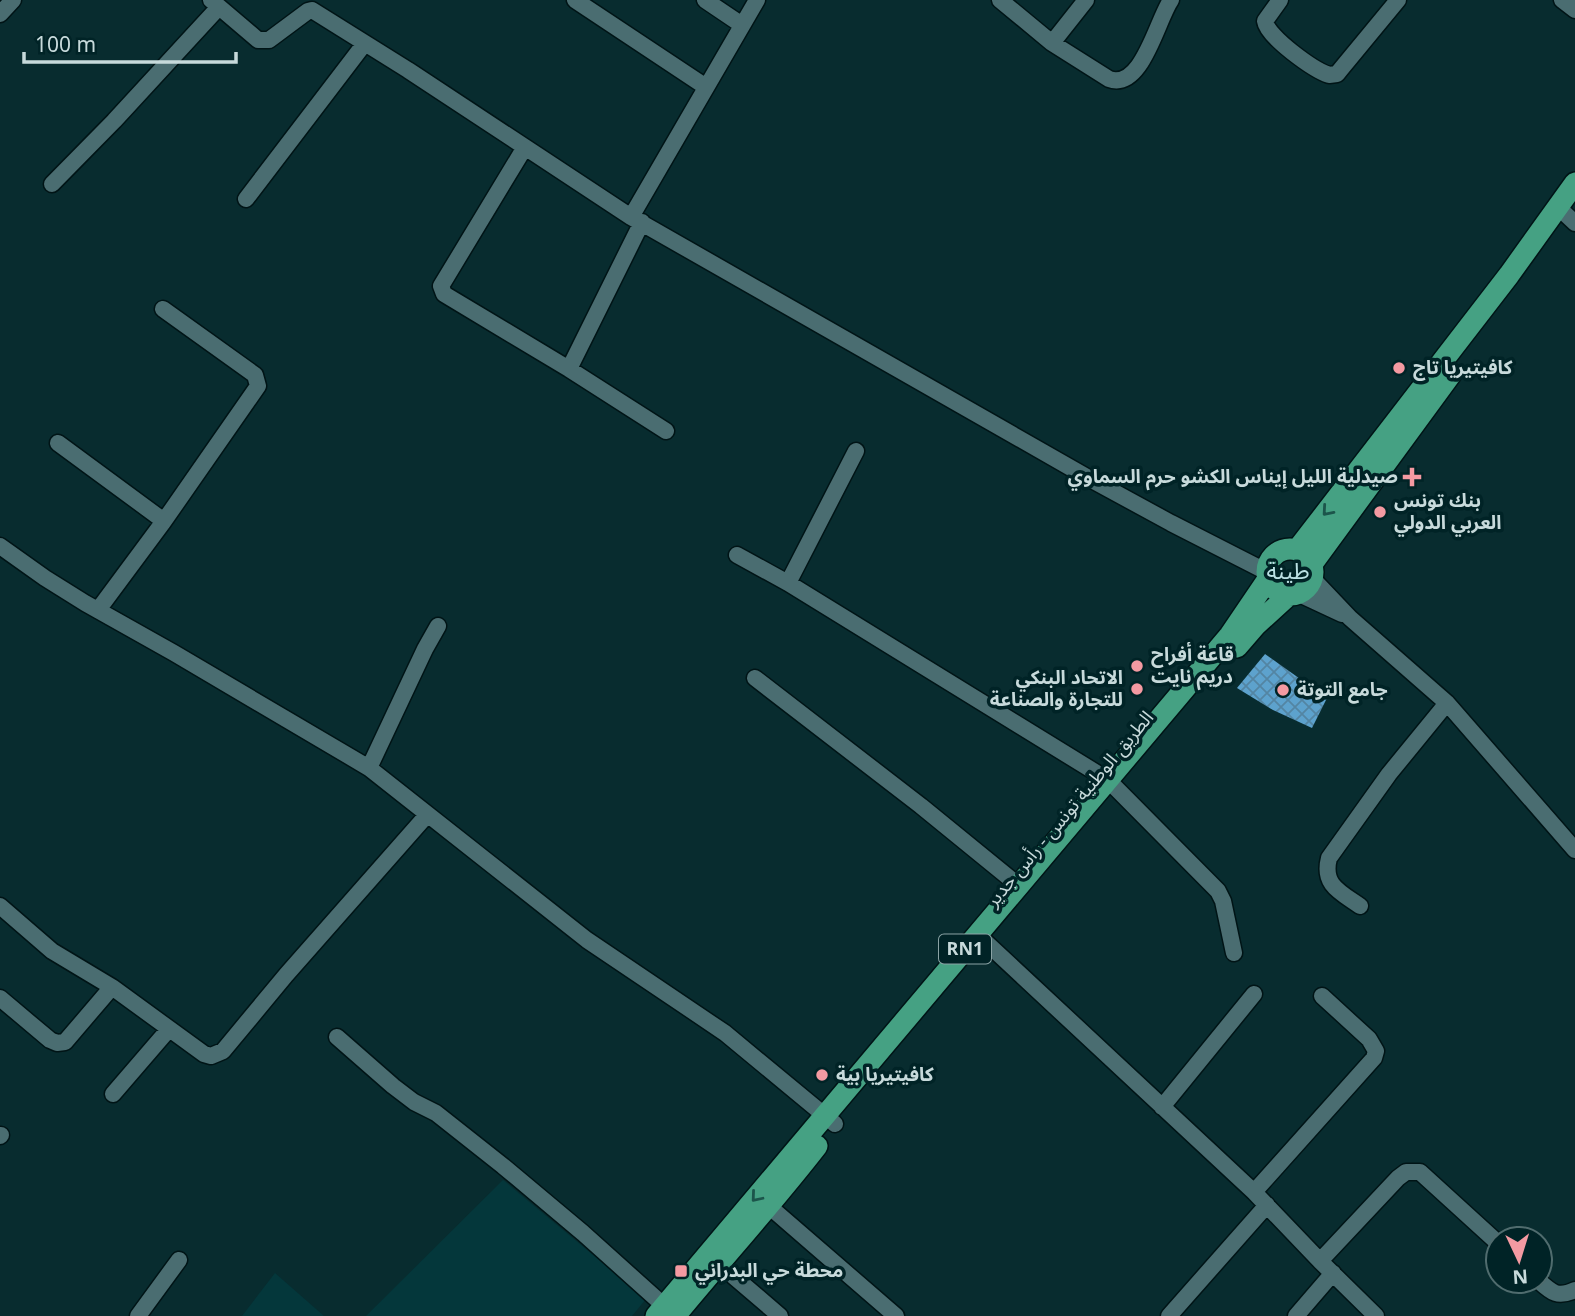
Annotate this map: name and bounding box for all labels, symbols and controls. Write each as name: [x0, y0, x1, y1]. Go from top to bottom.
scale bar: [24, 21, 236, 65]
text: 100 m: [35, 23, 96, 67]
place label: كافيتيريا تاج: [1413, 348, 1513, 388]
marker: كافيتيريا تاج: [1391, 360, 1407, 376]
place label: صيدلية الليل إيناس الكشو حرم السماوي: [1068, 457, 1398, 497]
marker: صيدلية الليل إيناس الكشو حرم السماوي: [1404, 469, 1420, 485]
place label: بنك تونس العربي الدولي: [1394, 481, 1501, 543]
one-way arrow: [1323, 503, 1335, 516]
marker: بنك تونس العربي الدولي: [1372, 504, 1388, 520]
district label: طينة: [1266, 547, 1310, 596]
place label: قاعة أفراح دريم نايت: [1151, 635, 1234, 697]
place label: الاتحاد البنكي للتجارة والصناعة: [990, 658, 1123, 720]
marker: قاعة أفراح دريم نايت: [1129, 658, 1145, 674]
place label: جامع التوتة: [1297, 670, 1388, 710]
marker: الاتحاد البنكي للتجارة والصناعة: [1129, 681, 1145, 697]
marker: جامع التوتة: [1275, 682, 1291, 698]
street label: الطريق الوطنية تونس - رأس جدير: [974, 701, 1165, 918]
road number: RN1: [939, 934, 991, 964]
place label: كافيتيريا بية: [836, 1055, 934, 1095]
marker: كافيتيريا بية: [814, 1067, 830, 1083]
one-way arrow: [752, 1189, 764, 1202]
north arrow: [1484, 1225, 1554, 1295]
place label: محطة حي البدراني: [695, 1251, 843, 1291]
text: N: [1511, 1255, 1529, 1296]
marker: محطة حي البدراني: [673, 1263, 689, 1279]

